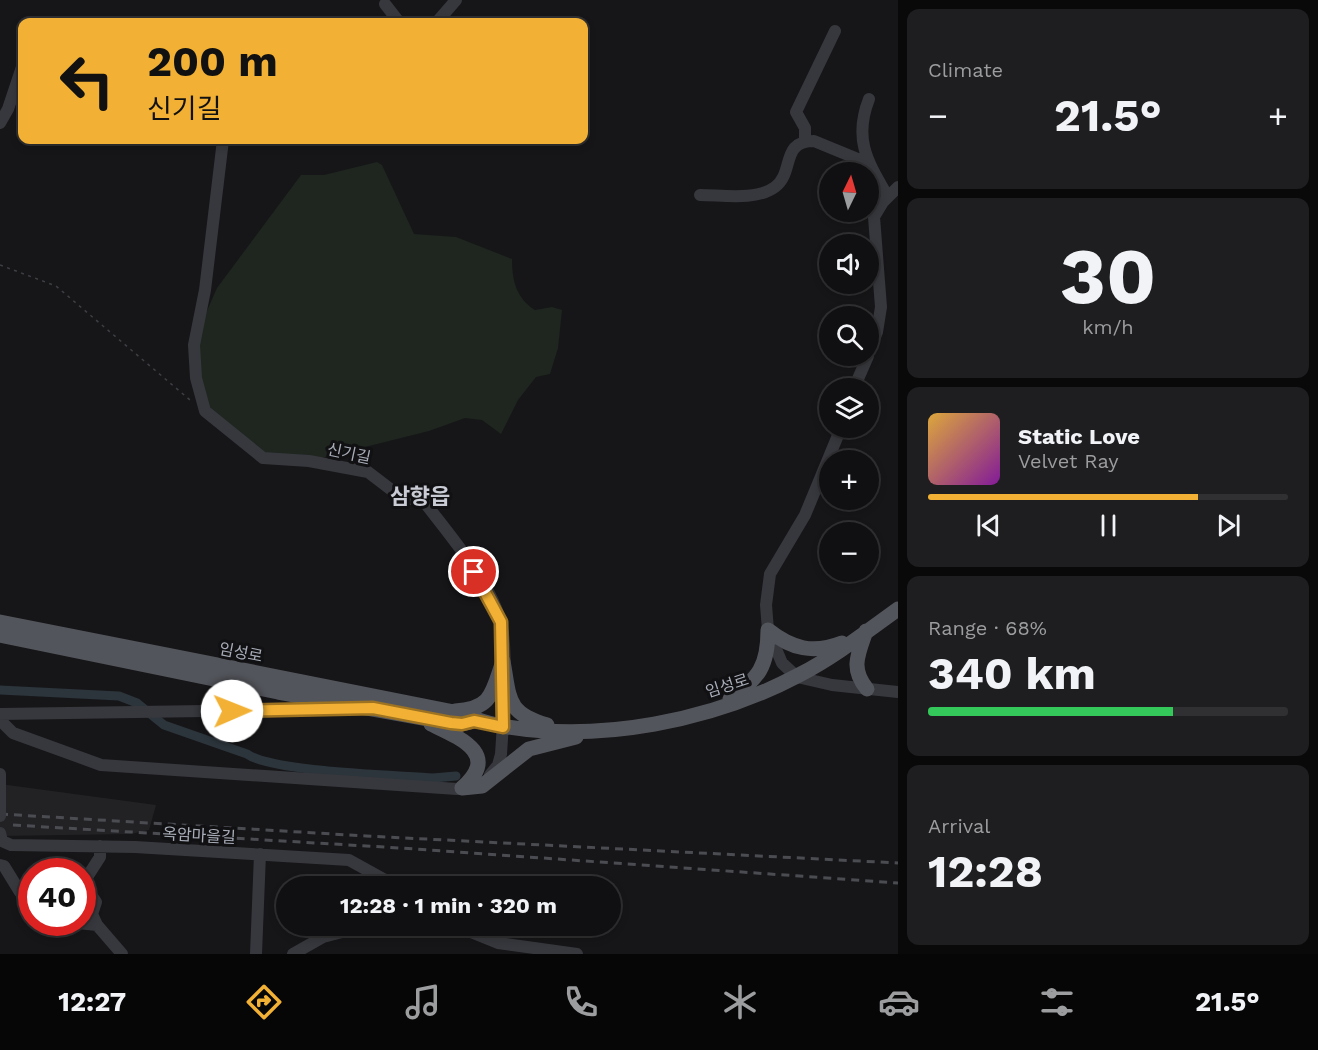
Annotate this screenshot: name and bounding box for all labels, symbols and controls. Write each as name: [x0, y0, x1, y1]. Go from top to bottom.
text: 200 m: [147, 37, 278, 86]
icon: left: [48, 42, 126, 120]
text: Climate: [928, 58, 1003, 82]
text: 21.5°: [1054, 89, 1162, 142]
text: 신기길: [147, 93, 222, 125]
text: −: [928, 96, 948, 135]
text: +: [1268, 96, 1288, 135]
north arrow: [819, 162, 879, 222]
map controls: [819, 162, 879, 582]
text: 30: [1060, 230, 1156, 322]
button: sound: [819, 234, 879, 294]
button: search: [819, 306, 879, 366]
text: km/h: [1082, 315, 1134, 339]
button: layers: [819, 378, 879, 438]
text: Static Love: [1018, 424, 1140, 449]
street label: 신기길: [325, 440, 372, 467]
text: Velvet Ray: [1018, 449, 1119, 473]
button: +: [819, 450, 879, 510]
district label: 삼향읍: [390, 484, 450, 509]
icon: previous: [972, 509, 1005, 542]
icon: pause: [1092, 509, 1125, 542]
icon: next: [1212, 509, 1245, 542]
button: −: [819, 522, 879, 582]
pin: [448, 546, 499, 597]
icon: arrive: [457, 555, 490, 588]
text: Range · 68%: [928, 616, 1047, 640]
street label: 임성로: [217, 639, 265, 666]
text: 340 km: [928, 647, 1096, 700]
street label: 임성로: [703, 670, 751, 701]
position arrow: [200, 679, 264, 743]
text: Arrival: [928, 814, 990, 838]
street label: 옥암마을길: [162, 824, 236, 847]
text: 12:28: [928, 845, 1043, 898]
speed limit sign: 40: [18, 858, 96, 936]
text: 12:28 · 1 min · 320 m: [340, 893, 557, 918]
icon: directions: [243, 981, 285, 1023]
icon: music: [402, 981, 444, 1023]
icon: phone: [560, 981, 602, 1023]
icon: climate: [719, 981, 761, 1023]
icon: car: [878, 981, 920, 1023]
icon: filters: [1036, 981, 1078, 1023]
text: 12:27: [58, 986, 126, 1018]
text: 21.5°: [1195, 986, 1260, 1018]

